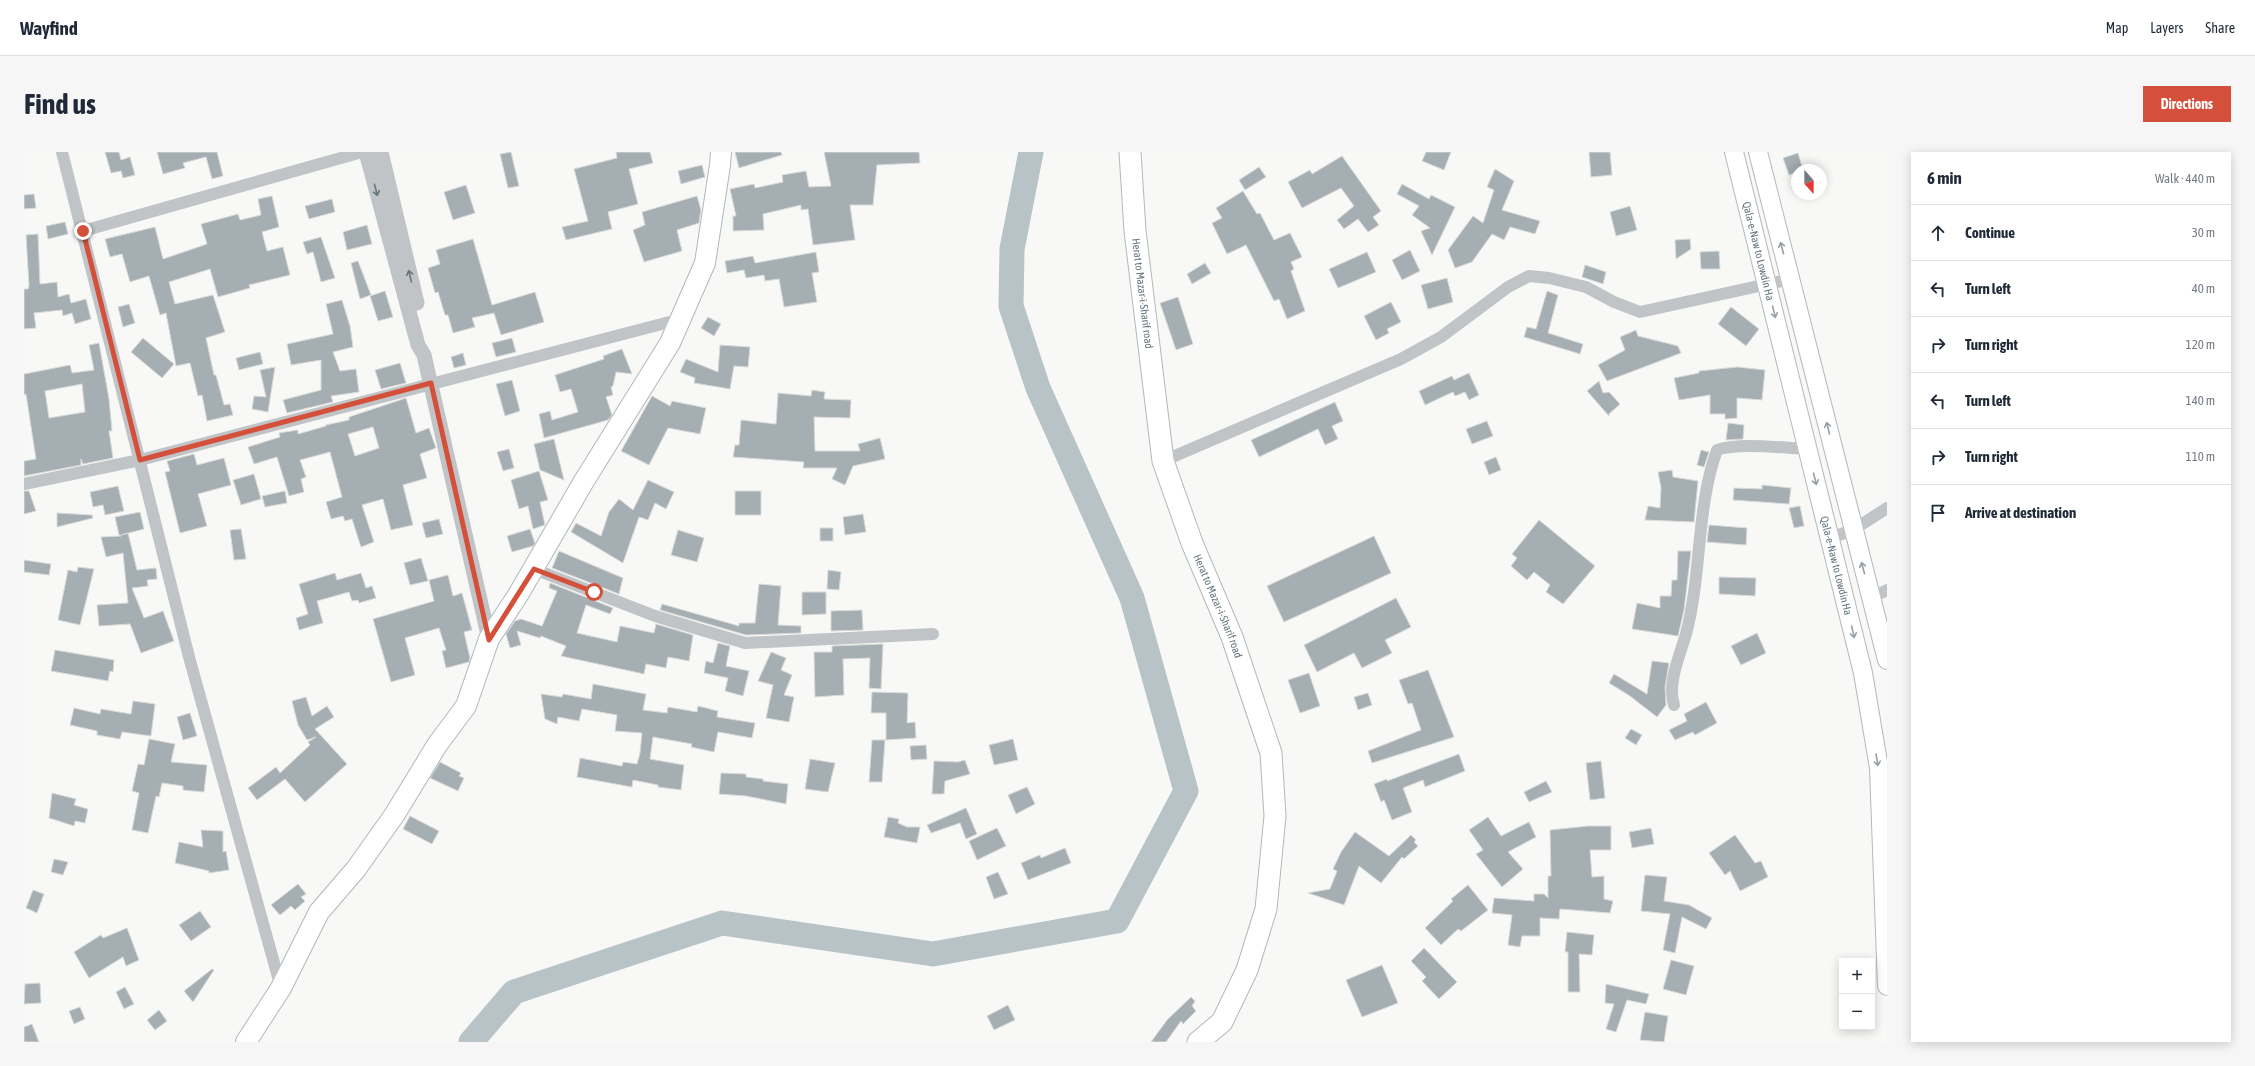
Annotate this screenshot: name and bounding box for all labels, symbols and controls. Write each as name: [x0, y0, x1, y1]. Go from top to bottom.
text: Wayfind: [20, 17, 78, 39]
text: Map: [2106, 20, 2128, 36]
text: Layers: [2150, 20, 2183, 36]
text: Share: [2205, 20, 2235, 36]
button: Directions: [2143, 86, 2231, 122]
text: Find us: [24, 88, 96, 120]
north arrow: [1791, 164, 1827, 200]
text: 6 min: [1927, 168, 1962, 188]
text: Walk · 440 m: [2155, 171, 2215, 186]
one-way arrow: [373, 183, 380, 196]
street label: Qala-e-Naw to Lowdin Ha: [1740, 200, 1777, 302]
route end: [74, 222, 92, 240]
icon: ahead: [1927, 222, 1949, 244]
text: Continue: [1965, 224, 2015, 241]
text: 30 m: [2192, 225, 2215, 240]
street label: Herat to Mazar-i-Sharif road: [1130, 238, 1155, 349]
one-way arrow: [1778, 241, 1786, 254]
one-way arrow: [406, 269, 414, 282]
icon: left: [1927, 278, 1949, 300]
text: Turn left: [1965, 280, 2011, 297]
text: 40 m: [2192, 281, 2215, 296]
one-way arrow: [1770, 305, 1778, 318]
icon: right: [1927, 334, 1949, 356]
text: Turn right: [1965, 336, 2018, 353]
text: 120 m: [2186, 337, 2215, 352]
icon: left: [1927, 390, 1949, 412]
text: Turn left: [1965, 392, 2011, 409]
text: 140 m: [2186, 393, 2215, 408]
one-way arrow: [1823, 422, 1831, 435]
icon: right: [1927, 446, 1949, 468]
text: Turn right: [1965, 448, 2018, 465]
text: 110 m: [2186, 449, 2215, 464]
one-way arrow: [1812, 472, 1820, 485]
icon: arrive: [1927, 502, 1949, 524]
text: Arrive at destination: [1965, 504, 2076, 521]
street label: Qala-e-Naw to Lowdin Ha: [1818, 515, 1854, 616]
street label: Herat to Mazar-i-Sharif road: [1191, 552, 1245, 659]
one-way arrow: [1859, 561, 1866, 574]
route start: [585, 583, 603, 601]
one-way arrow: [1850, 626, 1857, 639]
one-way arrow: [1873, 753, 1881, 766]
map controls: [1839, 958, 1875, 1030]
button: +: [1839, 958, 1875, 994]
button: −: [1839, 994, 1875, 1030]

